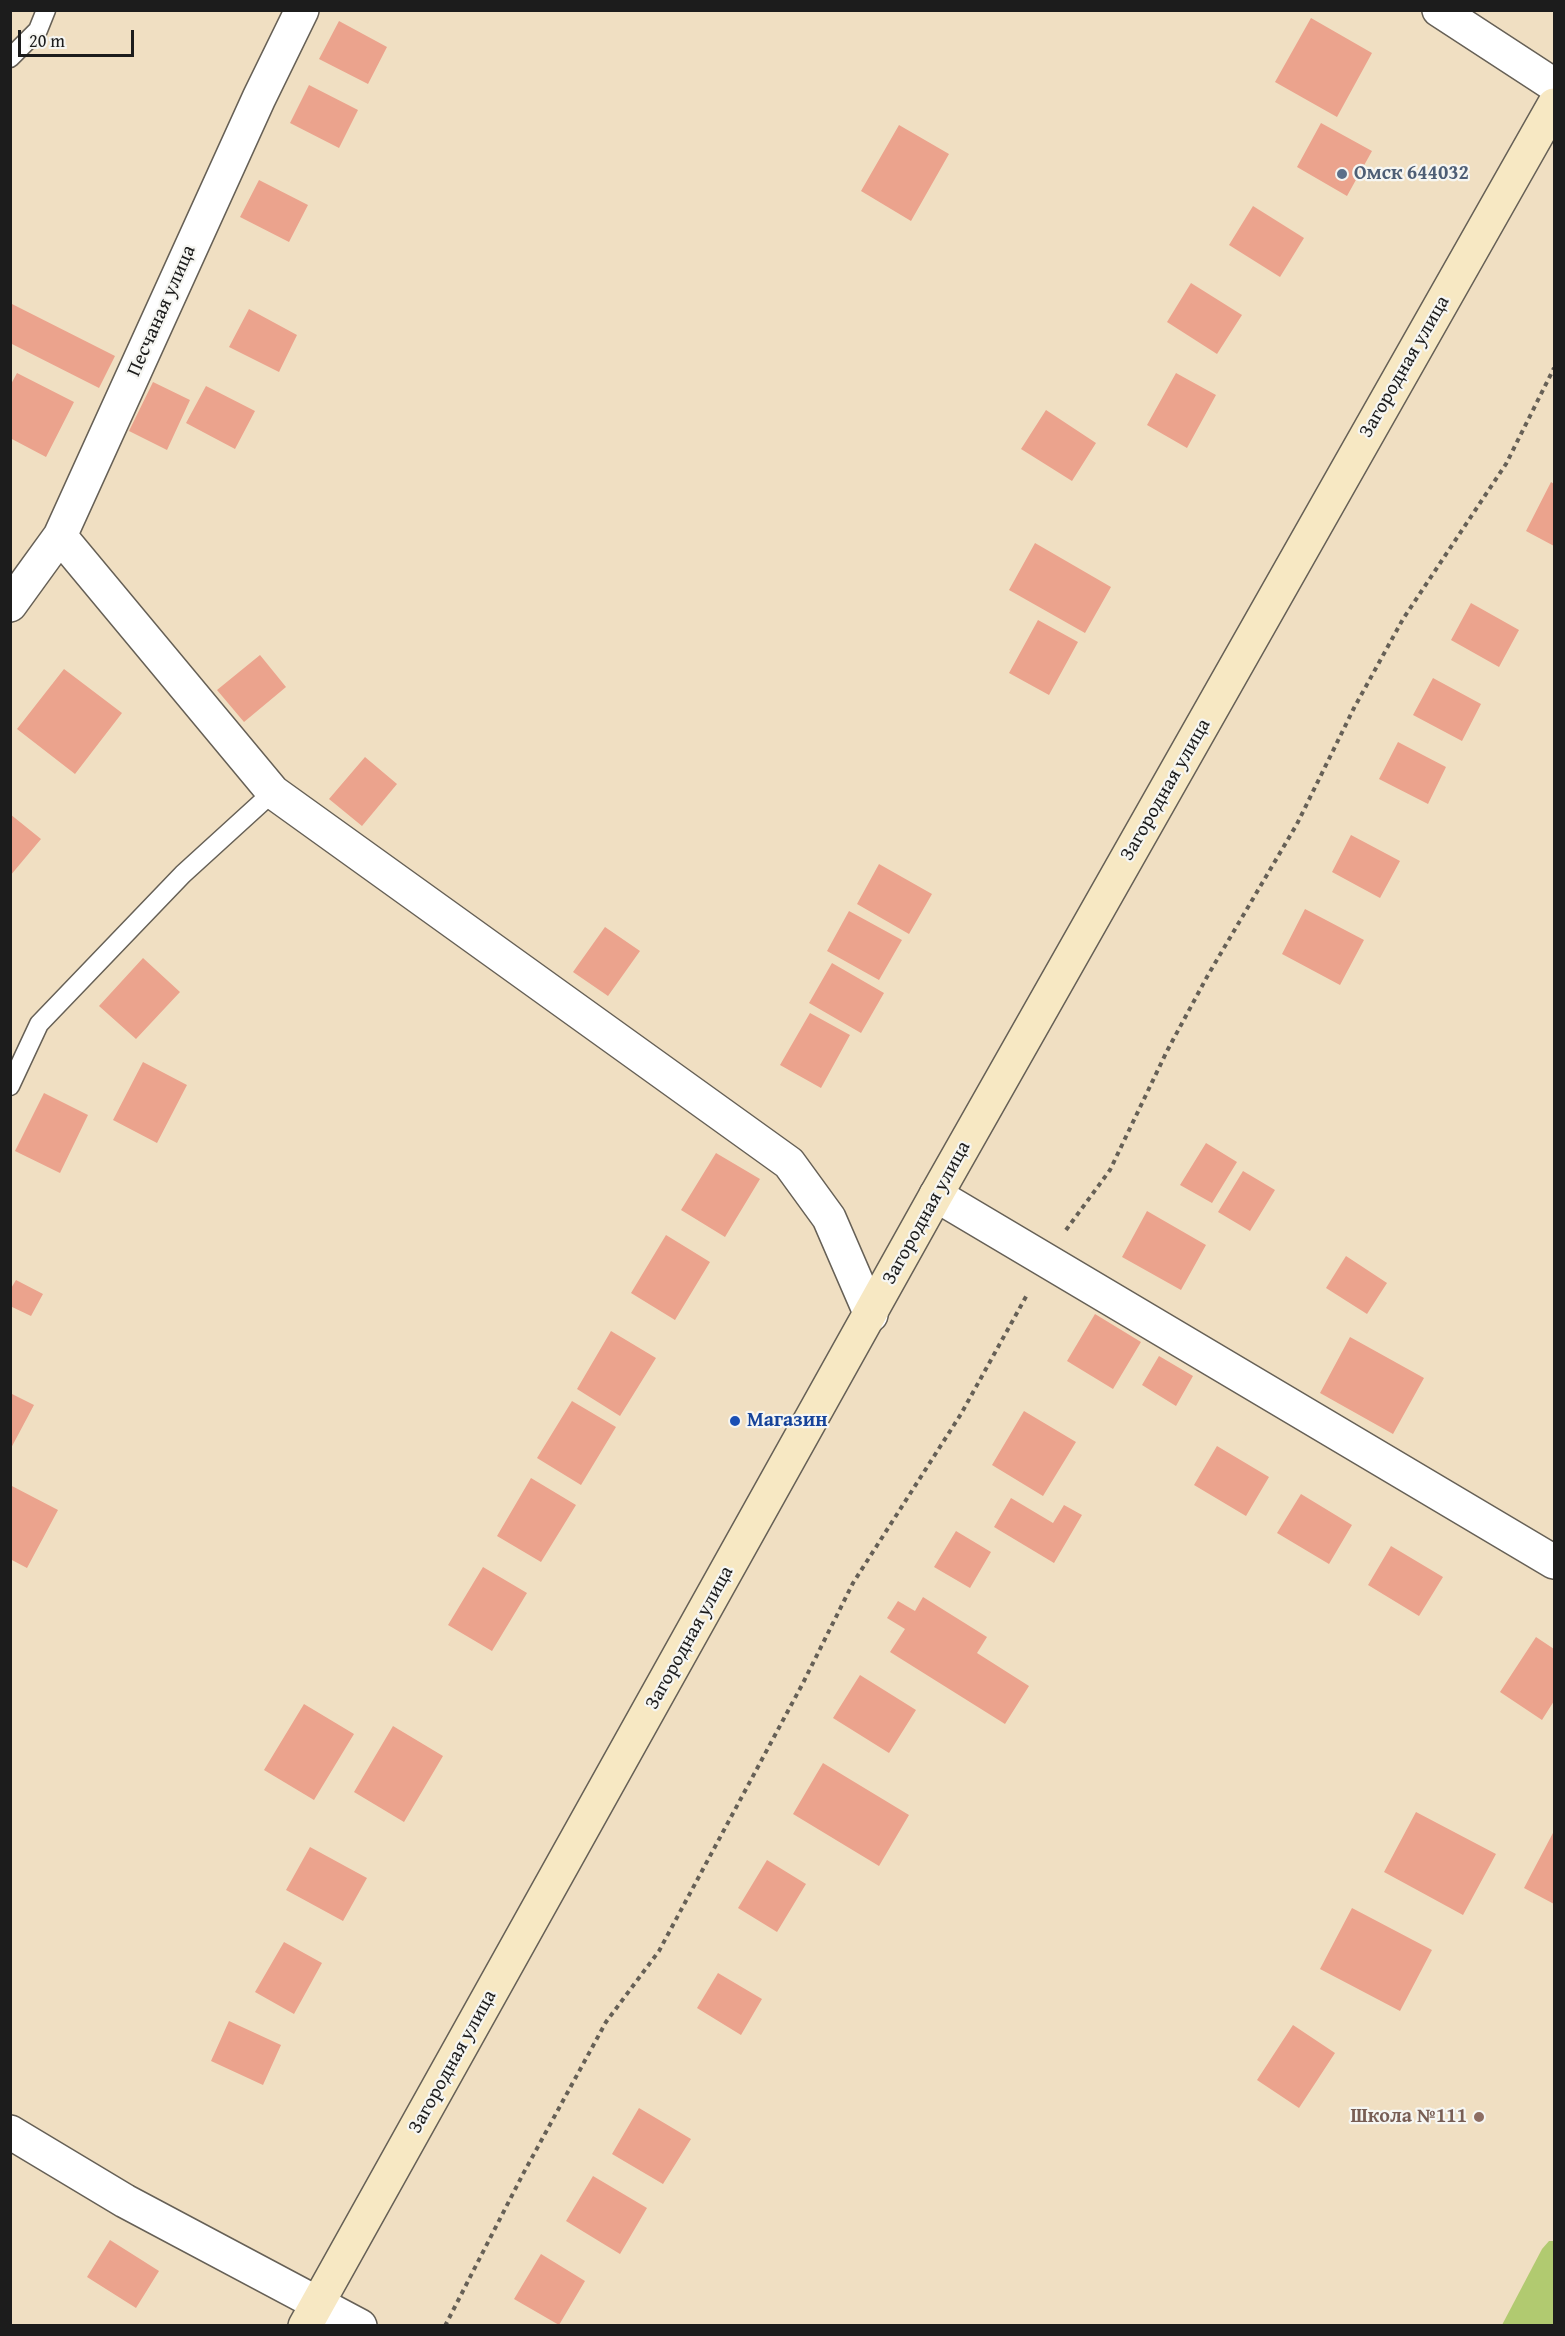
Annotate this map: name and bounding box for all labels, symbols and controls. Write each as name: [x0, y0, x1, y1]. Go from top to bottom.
scale bar: [21, 18, 136, 56]
text: 20 m: [29, 27, 65, 54]
place label: Омск 644032: [1354, 162, 1469, 186]
marker: Омск 644032: [1335, 167, 1349, 181]
street label: Песчаная улица: [122, 242, 202, 380]
street label: Загородная улица: [1355, 292, 1455, 442]
street label: Загородная улица: [1116, 715, 1216, 865]
street label: Загородная улица: [878, 1137, 976, 1289]
place label: Магазин: [747, 1409, 828, 1433]
marker: Магазин: [728, 1414, 742, 1428]
street label: Загородная улица: [641, 1562, 739, 1714]
street label: Загородная улица: [404, 1986, 502, 2138]
place label: Школа №111: [1350, 2105, 1467, 2129]
marker: Школа №111: [1472, 2110, 1486, 2124]

